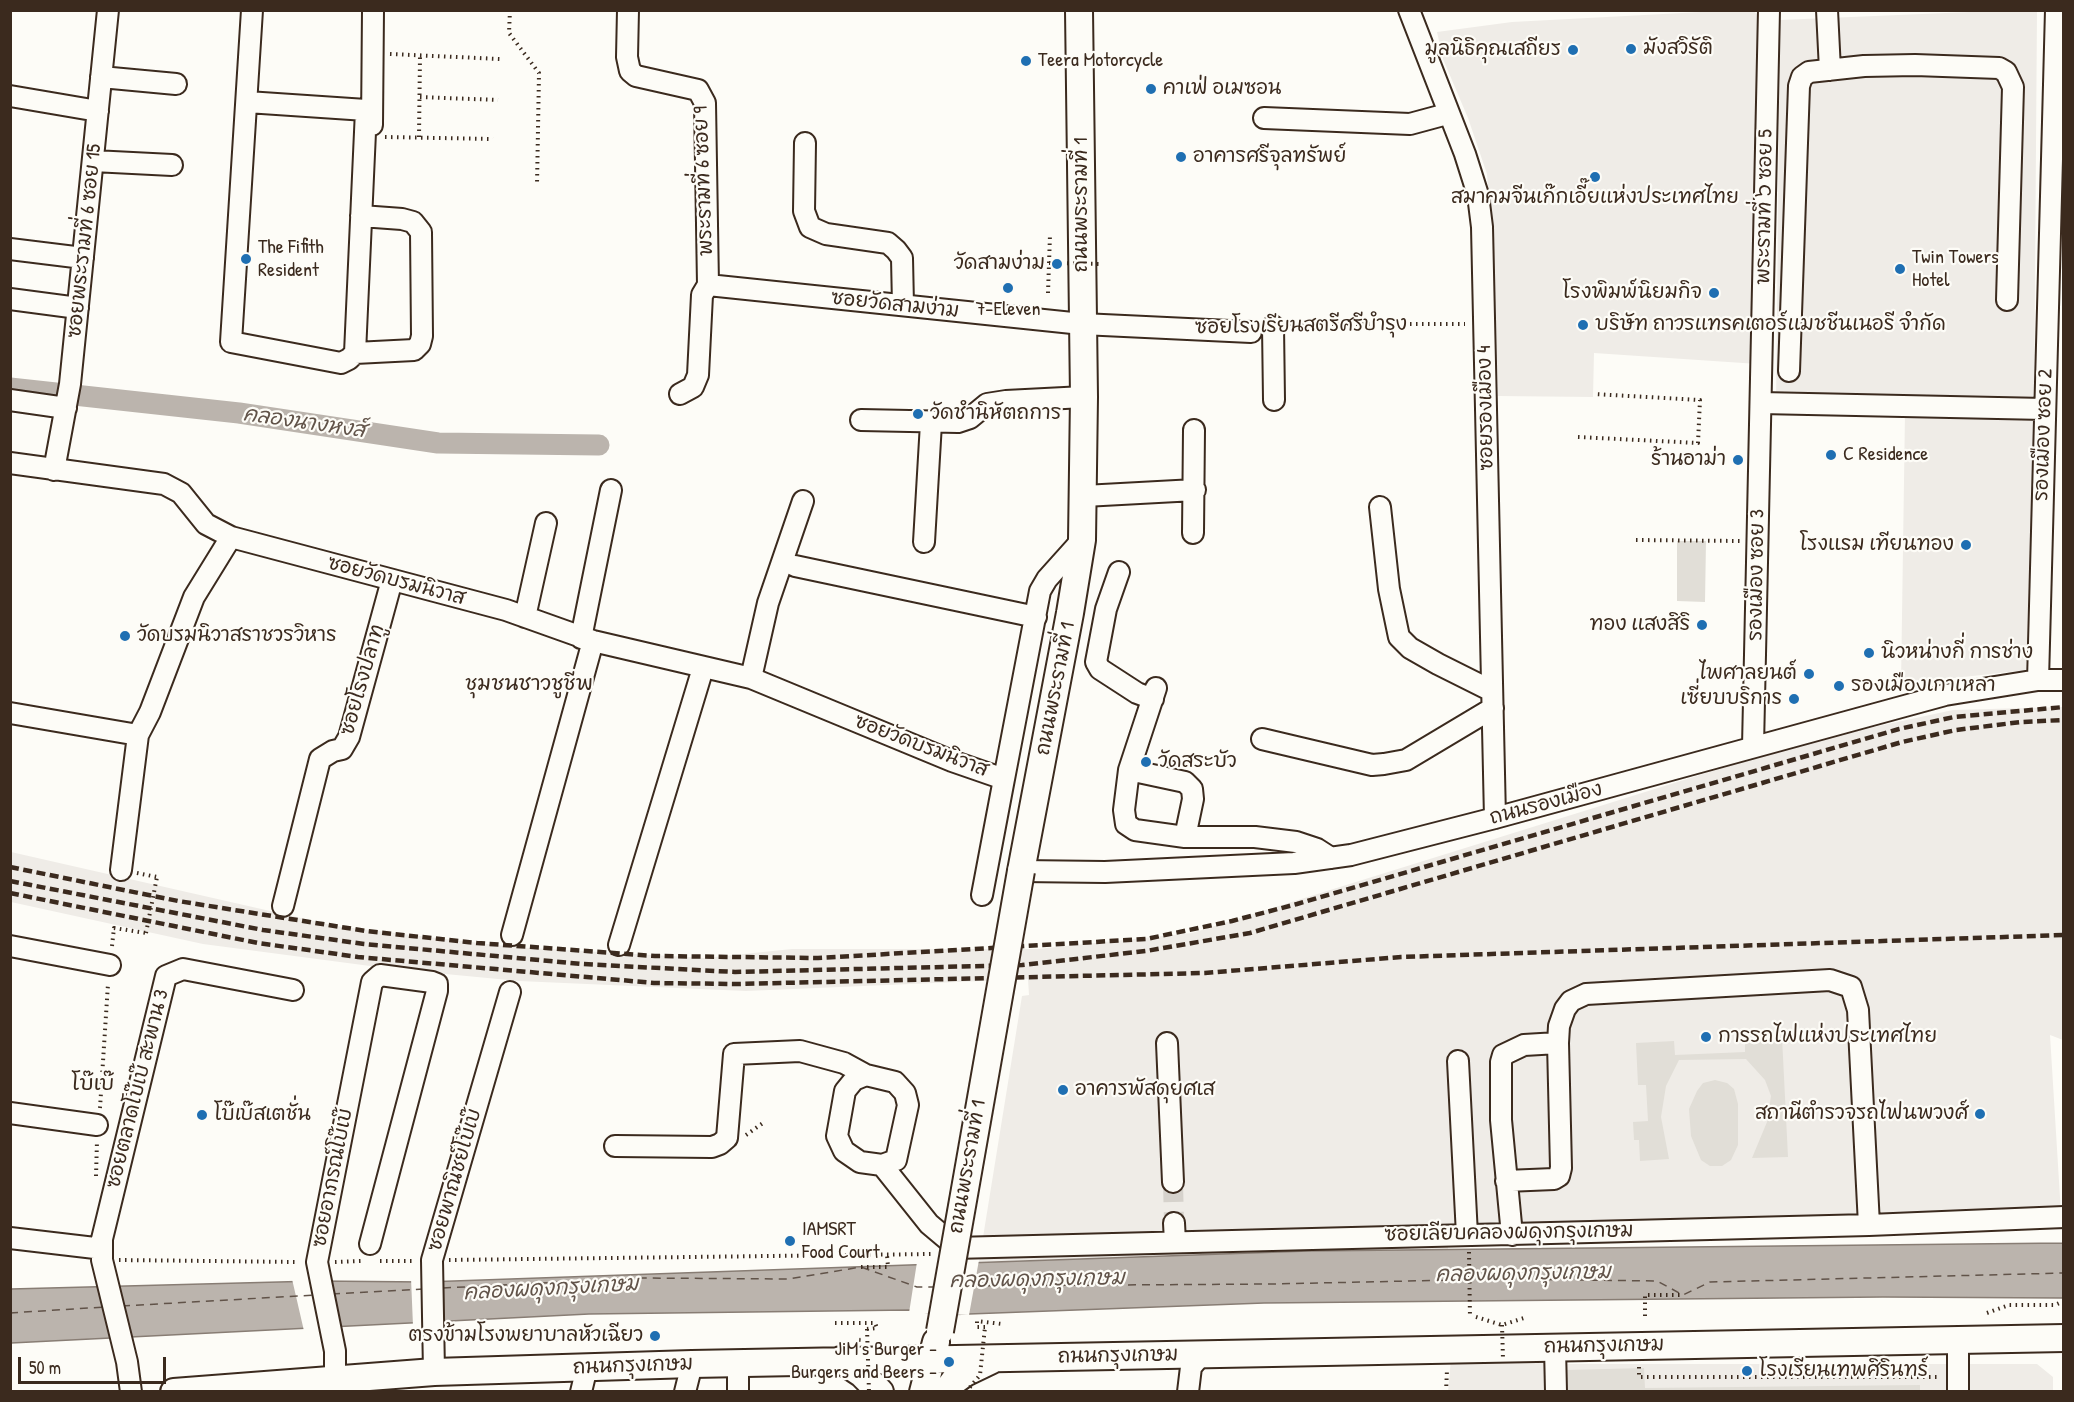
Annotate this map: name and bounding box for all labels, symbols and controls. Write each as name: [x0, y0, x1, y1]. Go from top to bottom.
place label: มังสวิรัติ: [1643, 37, 1713, 61]
place label: มูลนิธิคุณเสถียร: [1425, 38, 1561, 62]
marker: มังสวิรัติ: [1624, 42, 1638, 56]
marker: มูลนิธิคุณเสถียร: [1566, 43, 1580, 57]
place label: Teera Motorcycle: [1038, 49, 1163, 73]
marker: Teera Motorcycle: [1019, 54, 1033, 68]
place label: คาเฟ่ อเมซอน: [1163, 77, 1281, 101]
marker: คาเฟ่ อเมซอน: [1144, 82, 1158, 96]
street label: พระรามที่ 6 ซอย 9: [689, 106, 719, 256]
street label: พระรามที่ ๖ ซอย 5: [1752, 129, 1778, 285]
street label: ถนนพระรามที่ 1: [1070, 137, 1094, 273]
street label: ซอยพระรามที่ 6 ซอย 15: [63, 143, 107, 339]
place label: อาคารศรีจุลทรัพย์: [1193, 145, 1346, 169]
marker: อาคารศรีจุลทรัพย์: [1174, 150, 1188, 164]
marker: สมาคมจีนเก๊กเอี๊ยแห่งประเทศไทย: [1588, 170, 1602, 184]
place label: สมาคมจีนเก๊กเอี๊ยแห่งประเทศไทย: [1451, 186, 1739, 210]
place label: The Fifith Resident: [258, 236, 324, 283]
place label: Twin Towers Hotel: [1912, 246, 1999, 293]
marker: The Fifith Resident: [239, 252, 253, 266]
place label: วัดสามง่าม: [954, 252, 1045, 276]
marker: วัดสามง่าม: [1050, 257, 1064, 271]
marker: Twin Towers Hotel: [1893, 262, 1907, 276]
marker: 7-Eleven: [1001, 281, 1015, 295]
place label: โรงพิมพ์นิยมกิจ: [1563, 281, 1702, 305]
street label: ซอยวัดสามง่าม: [830, 286, 960, 324]
marker: โรงพิมพ์นิยมกิจ: [1707, 286, 1721, 300]
place label: 7-Eleven: [975, 298, 1041, 322]
street label: ซอยโรงเรียนสตรีศรีบำรุง: [1195, 312, 1407, 340]
place label: บริษัท ถาวรแทรคเตอร์แมชชีนเนอรี จำกัด: [1595, 313, 1946, 337]
marker: บริษัท ถาวรแทรคเตอร์แมชชีนเนอรี จำกัด: [1576, 318, 1590, 332]
street label: ซอยรองเมือง 4: [1473, 345, 1499, 471]
street label: รองเมือง ซอย 2: [2030, 369, 2058, 501]
water label: คลองนางหงส์: [241, 402, 367, 444]
place label: วัดชำนิหัตถการ: [930, 402, 1061, 426]
marker: วัดชำนิหัตถการ: [911, 407, 925, 421]
place label: C Residence: [1843, 443, 1928, 467]
place label: ร้านอาม่า: [1651, 448, 1726, 472]
marker: C Residence: [1824, 448, 1838, 462]
marker: ร้านอาม่า: [1731, 453, 1745, 467]
street label: รองเมือง ซอย 3: [1744, 509, 1770, 641]
place label: โรงแรม เทียนทอง: [1800, 533, 1954, 557]
marker: โรงแรม เทียนทอง: [1959, 538, 1973, 552]
street label: ซอยวัดบรมนิวาส: [325, 551, 467, 611]
place label: ทอง แสงสิริ: [1590, 613, 1690, 637]
marker: ทอง แสงสิริ: [1695, 618, 1709, 632]
street label: ถนนพระรามที่ 1: [1031, 620, 1081, 758]
street label: ซอยโรงปลาทู: [336, 622, 390, 738]
place label: วัดบรมนิวาสราชวรวิหาร: [137, 624, 336, 648]
marker: วัดบรมนิวาสราชวรวิหาร: [118, 629, 132, 643]
place label: นิวหน่างกี่ การช่าง: [1881, 641, 2033, 665]
marker: นิวหน่างกี่ การช่าง: [1862, 646, 1876, 660]
place label: ไพศาลยนต์: [1699, 662, 1797, 686]
marker: ไพศาลยนต์: [1802, 667, 1816, 681]
district label: ชุมชนชาวชูชีพ: [465, 671, 593, 697]
place label: รองเมืองเกาเหลา: [1851, 674, 1996, 698]
marker: รองเมืองเกาเหลา: [1832, 679, 1846, 693]
place label: เซี่ยบบริการ: [1680, 687, 1782, 711]
marker: เซี่ยบบริการ: [1787, 692, 1801, 706]
street label: ซอยวัดบรมนิวาส: [851, 710, 991, 782]
place label: วัดสระบัว: [1158, 750, 1237, 774]
marker: วัดสระบัว: [1139, 755, 1153, 769]
street label: ถนนรองเมือง: [1487, 777, 1605, 831]
street label: ซอยตลาดโบ๊เบ๊ สะพาน 3: [102, 987, 174, 1191]
place label: การรถไฟแห่งประเทศไทย: [1718, 1025, 1937, 1049]
marker: การรถไฟแห่งประเทศไทย: [1699, 1030, 1713, 1044]
district label: โบ๊เบ๊: [72, 1071, 114, 1097]
place label: อาคารพัสดุยศเส: [1075, 1078, 1214, 1102]
marker: อาคารพัสดุยศเส: [1056, 1083, 1070, 1097]
street label: ถนนพระรามที่ 1: [944, 1098, 992, 1236]
place label: สถานีตำรวจรถไฟนพวงศ์: [1755, 1102, 1968, 1126]
place label: โบ๊เบ๊สเตชั่น: [214, 1103, 311, 1127]
street label: ซอยอาภรณ์โบ๊เบ๊: [308, 1106, 358, 1250]
street label: ซอยพาณิชย์โบ๊เบ๊: [423, 1106, 487, 1254]
marker: สถานีตำรวจรถไฟนพวงศ์: [1973, 1107, 1987, 1121]
marker: โบ๊เบ๊สเตชั่น: [195, 1108, 209, 1122]
place label: IAMSRT Food Court: [802, 1218, 880, 1265]
street label: ซอยเลียบคลองผดุงกรุงเกษม: [1384, 1219, 1634, 1247]
marker: IAMSRT Food Court: [783, 1234, 797, 1248]
water label: คลองผดุงกรุงเกษม: [1435, 1260, 1611, 1288]
water label: คลองผดุงกรุงเกษม: [949, 1266, 1125, 1294]
water label: คลองผดุงกรุงเกษม: [463, 1272, 639, 1306]
place label: ตรงข้ามโรงพยาบาลหัวเฉียว: [408, 1324, 643, 1348]
marker: ตรงข้ามโรงพยาบาลหัวเฉียว: [648, 1329, 662, 1343]
street label: ถนนกรุงเกษม: [1543, 1333, 1665, 1359]
place label: JiM's Burger - Burgers and Beers -: [791, 1338, 937, 1385]
street label: ถนนกรุงเกษม: [1057, 1343, 1179, 1369]
scale bar: [21, 1345, 170, 1383]
street label: ถนนกรุงเกษม: [572, 1352, 694, 1380]
text: 50 m: [29, 1355, 61, 1380]
marker: JiM's Burger - Burgers and Beers -: [942, 1355, 956, 1369]
place label: โรงเรียนเทพศิรินทร์: [1759, 1359, 1928, 1383]
marker: โรงเรียนเทพศิรินทร์: [1740, 1364, 1754, 1378]

